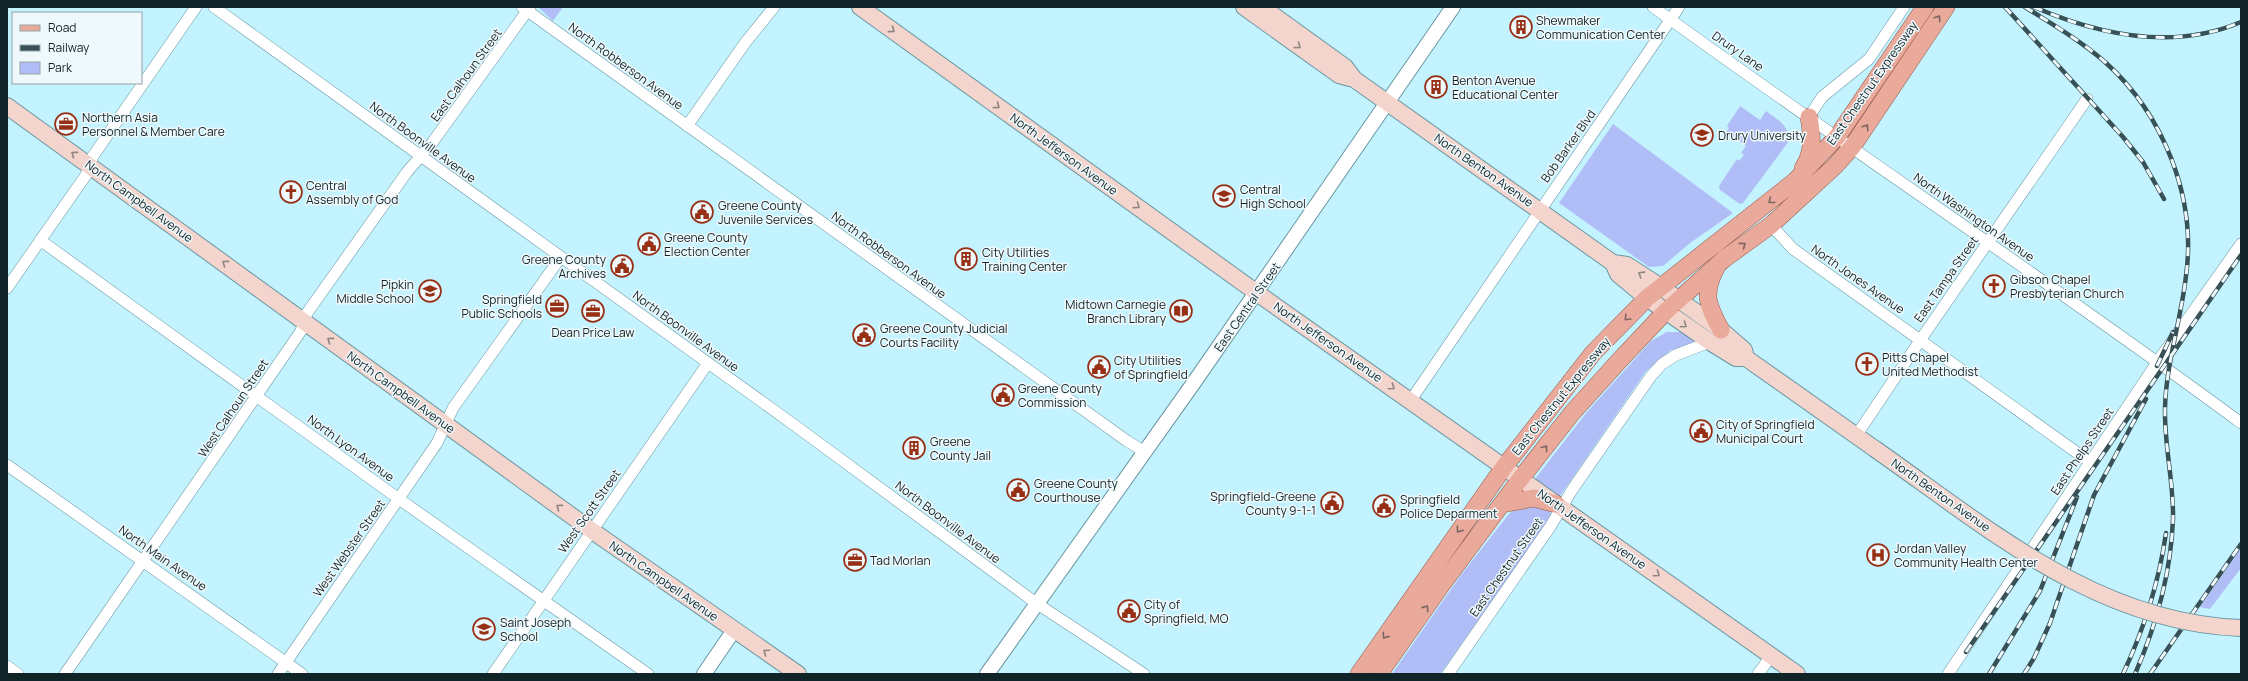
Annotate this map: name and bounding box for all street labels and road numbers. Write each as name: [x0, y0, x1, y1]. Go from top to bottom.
street label: East Chestnut Expressway: [1823, 17, 1922, 148]
street label: North Robberson Avenue: [565, 19, 687, 113]
street label: East Calhoun Street: [426, 25, 506, 125]
street label: Drury Lane: [1709, 27, 1767, 75]
street label: North Boonville Avenue: [366, 98, 480, 186]
street label: Bob Barker Blvd: [1537, 106, 1599, 186]
street label: North Jefferson Avenue: [1007, 109, 1121, 199]
street label: North Benton Avenue: [1431, 129, 1537, 211]
street label: North Campbell Avenue: [82, 156, 196, 246]
street label: North Washington Avenue: [1910, 169, 2038, 265]
street label: North Robberson Avenue: [828, 208, 950, 302]
street label: East Tampa Street: [1910, 232, 1982, 325]
street label: North Jones Avenue: [1808, 240, 1908, 318]
street label: East Central Street: [1210, 259, 1284, 355]
street label: North Boonville Avenue: [629, 287, 743, 375]
street label: North Jefferson Avenue: [1270, 298, 1386, 386]
street label: East Chestnut Expressway: [1508, 333, 1614, 459]
street label: North Campbell Avenue: [344, 347, 458, 437]
street label: West Calhoun Street: [194, 355, 272, 461]
street label: East Phelps Street: [2046, 404, 2118, 498]
street label: North Lyon Avenue: [304, 411, 398, 485]
street label: North Benton Avenue: [1888, 454, 1994, 536]
street label: West Scott Street: [554, 466, 624, 556]
street label: North Boonville Avenue: [892, 477, 1004, 567]
street label: North Jefferson Avenue: [1534, 485, 1650, 573]
street label: West Webster Street: [309, 496, 389, 600]
street label: East Chestnut Street: [1465, 514, 1547, 620]
street label: North Main Avenue: [115, 521, 211, 595]
street label: North Campbell Avenue: [606, 537, 722, 625]

